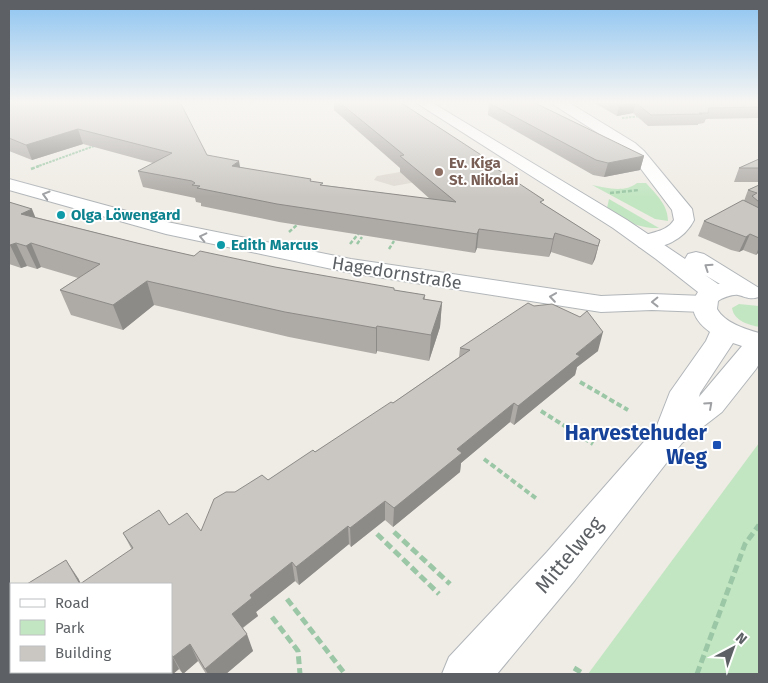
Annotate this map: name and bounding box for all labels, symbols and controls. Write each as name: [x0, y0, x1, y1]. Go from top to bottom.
place label: Ev. Kiga St. Nikolai: [449, 154, 519, 189]
marker: Ev. Kiga St. Nikolai: [433, 166, 445, 178]
one-way arrow: [43, 191, 51, 201]
place label: Olga Löwengard: [71, 206, 180, 224]
marker: Olga Löwengard: [55, 209, 67, 221]
one-way arrow: [199, 232, 208, 242]
place label: Edith Marcus: [231, 236, 318, 254]
marker: Edith Marcus: [215, 239, 227, 251]
street label: Hagedornstraße: [331, 252, 463, 294]
one-way arrow: [704, 263, 713, 273]
one-way arrow: [549, 292, 557, 303]
one-way arrow: [651, 297, 659, 307]
one-way arrow: [703, 401, 712, 410]
place label: Harvestehuder Weg: [565, 420, 708, 470]
marker: Harvestehuder Weg: [711, 439, 723, 451]
street label: Mittelweg: [529, 511, 609, 599]
legend: [10, 583, 172, 673]
text: Road: [55, 594, 90, 612]
text: Park: [55, 619, 85, 637]
north arrow: [708, 623, 758, 673]
text: N: [732, 629, 750, 648]
text: Building: [55, 644, 111, 662]

